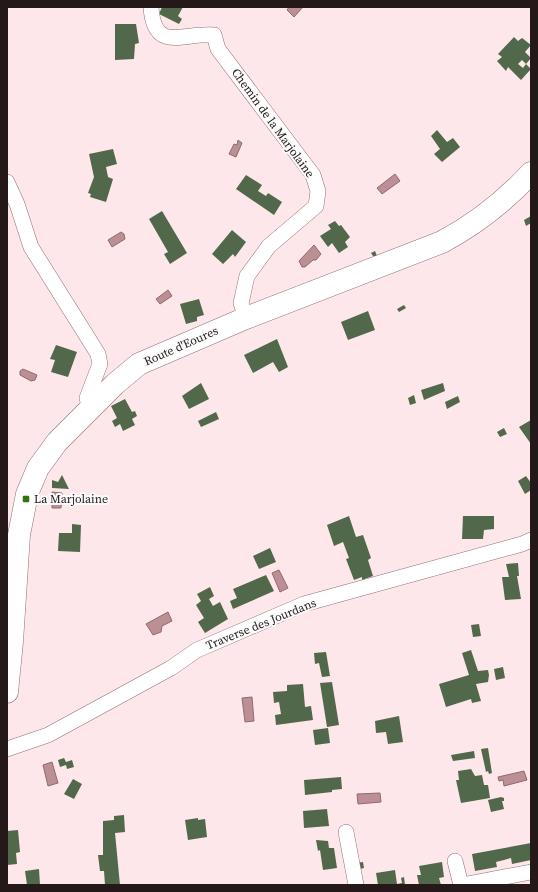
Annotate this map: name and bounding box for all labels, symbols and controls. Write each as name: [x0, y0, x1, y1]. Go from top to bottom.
street label: Chemin de la Marjolaine: [228, 65, 318, 181]
street label: Route d'Eoures: [141, 322, 221, 370]
place label: La Marjolaine: [34, 491, 108, 507]
marker: La Marjolaine: [21, 494, 31, 504]
street label: Traverse des Jourdans: [204, 595, 318, 653]

